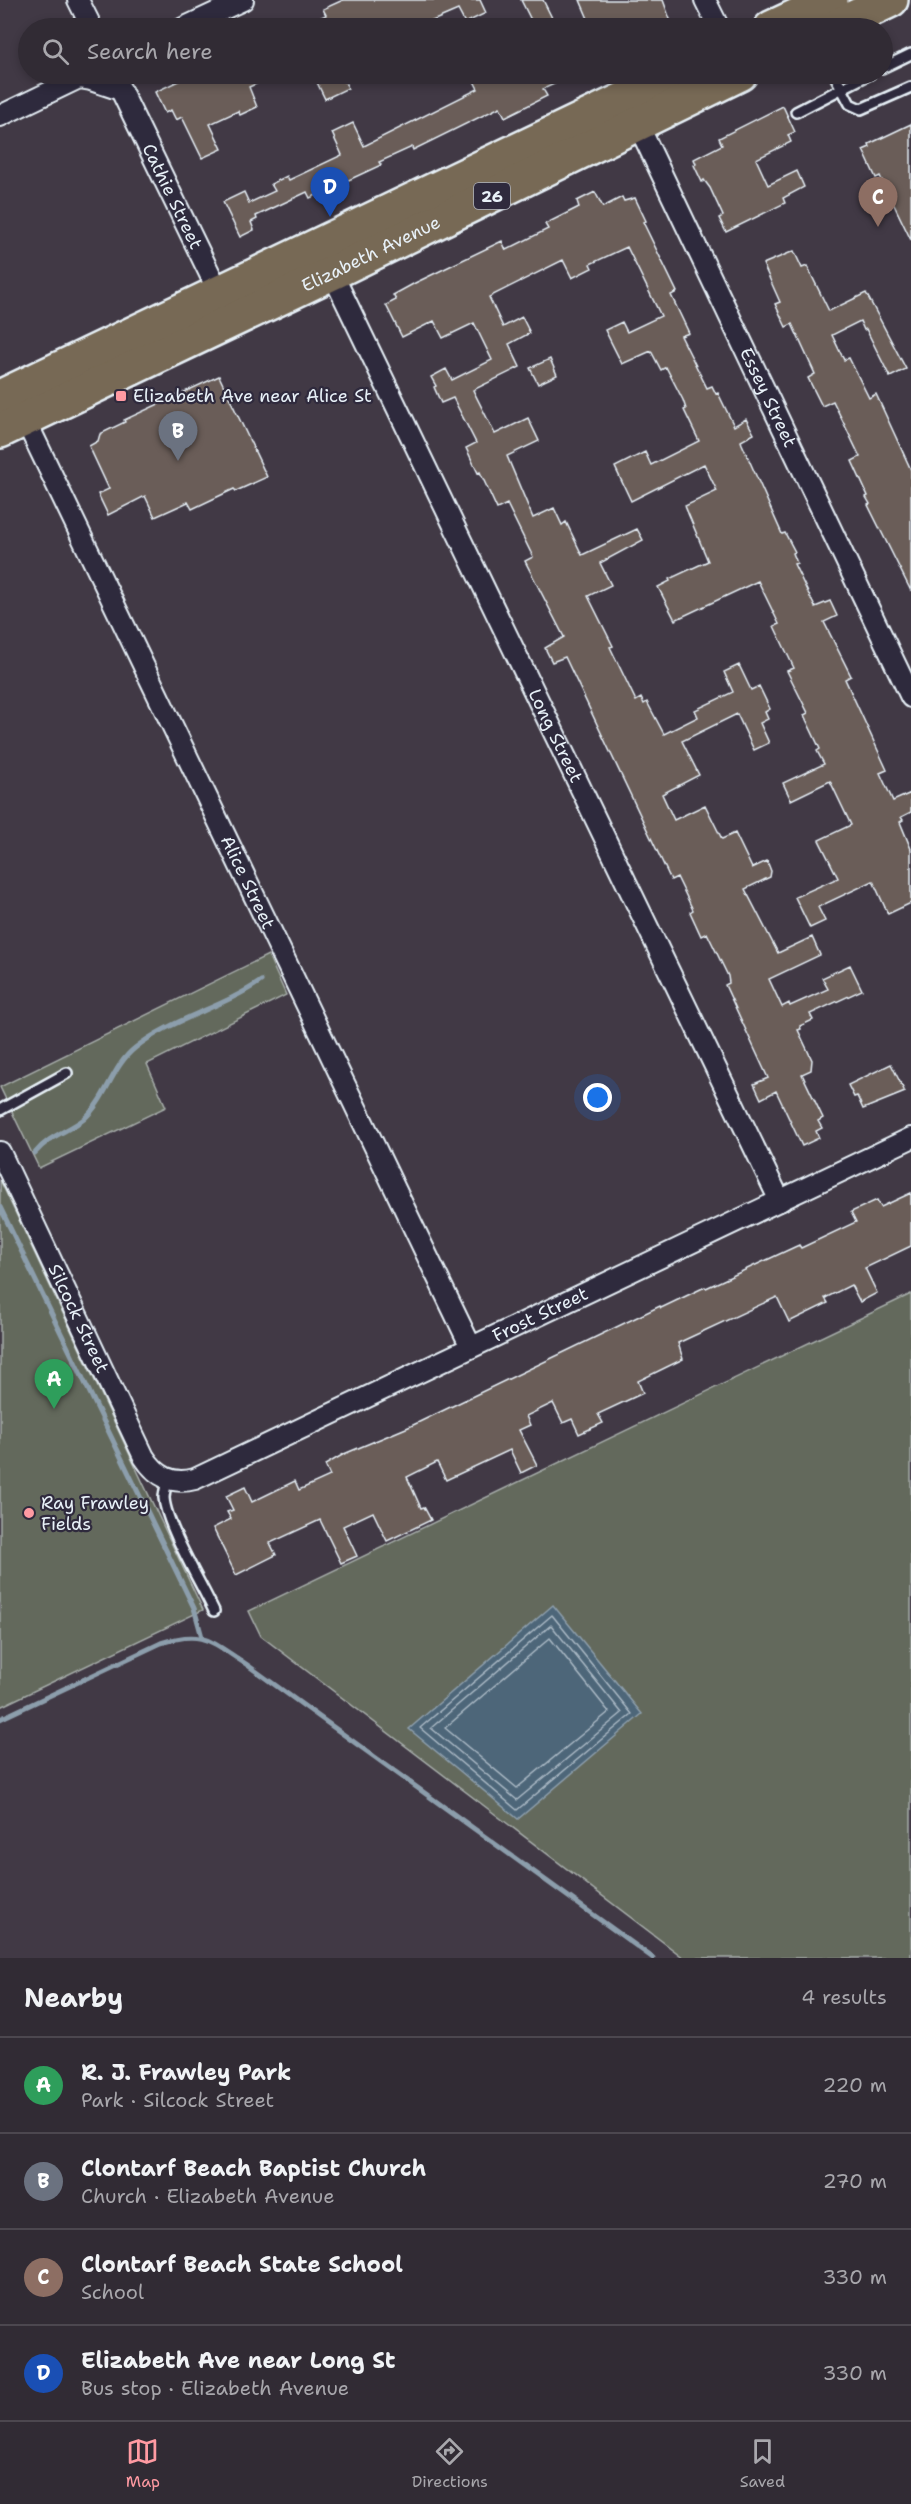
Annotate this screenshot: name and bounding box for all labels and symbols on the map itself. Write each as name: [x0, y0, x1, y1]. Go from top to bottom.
street label: Cathie Street: [137, 140, 208, 253]
pin: D: [310, 168, 350, 217]
pin: C: [858, 178, 898, 227]
road number: 26: [474, 183, 510, 209]
street label: Elizabeth Avenue: [298, 210, 444, 298]
street label: Essey Street: [734, 344, 802, 451]
place label: Elizabeth Ave near Alice St: [133, 384, 372, 408]
marker: Elizabeth Ave near Alice St: [114, 389, 128, 403]
pin: B: [158, 412, 198, 461]
street label: Long Street: [523, 685, 588, 787]
street label: Alice Street: [215, 831, 280, 933]
your location: [583, 1083, 612, 1112]
street label: Silcock Street: [42, 1260, 115, 1377]
street label: Frost Street: [489, 1282, 592, 1348]
pin: A: [34, 1360, 74, 1409]
place label: Ray Frawley Fields: [41, 1491, 149, 1536]
marker: Ray Frawley Fields: [22, 1506, 36, 1520]

